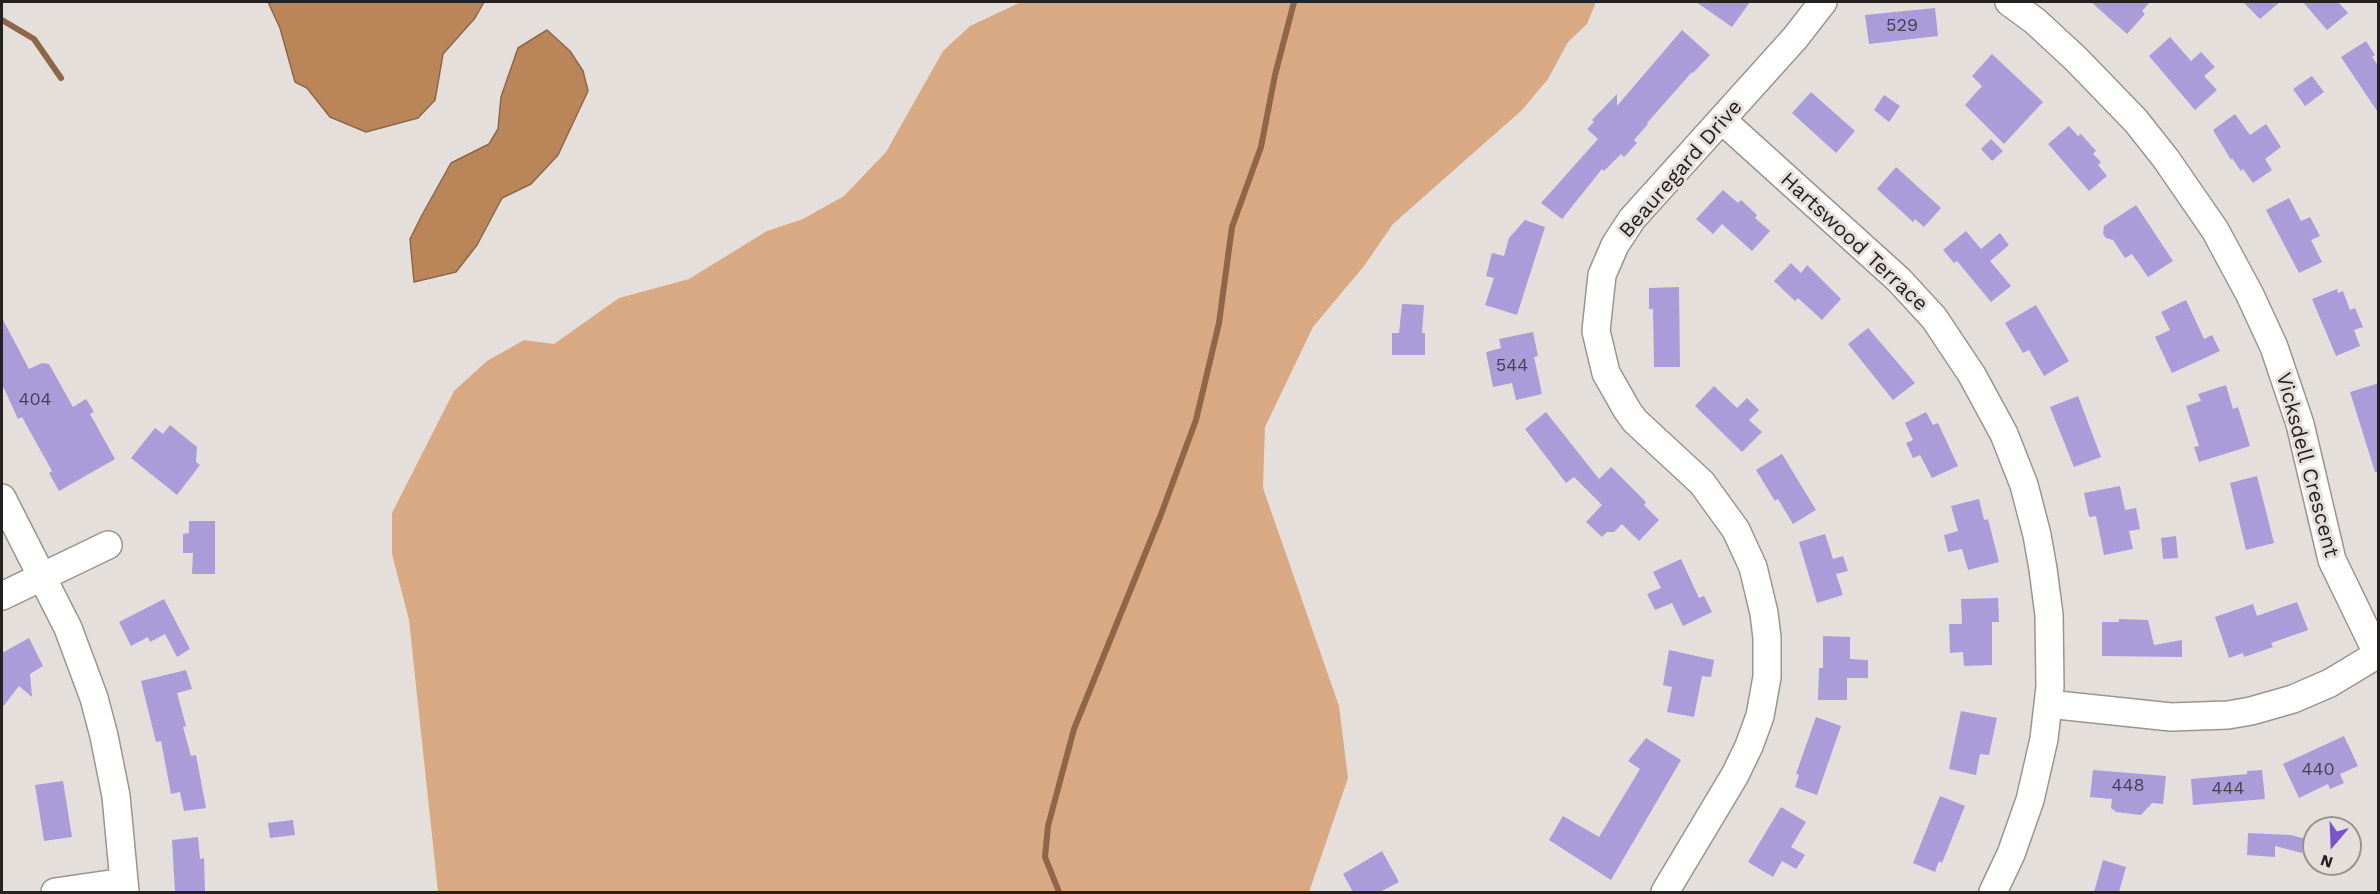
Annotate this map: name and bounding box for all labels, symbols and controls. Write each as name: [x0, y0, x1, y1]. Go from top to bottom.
house number: 529: [1886, 15, 1918, 37]
street label: Beauregard Drive: [1614, 95, 1748, 243]
street label: Hartswood Terrace: [1775, 167, 1933, 317]
house number: 544: [1496, 355, 1528, 377]
street label: Vicksdell Crescent: [2270, 370, 2344, 560]
house number: 404: [18, 389, 52, 411]
house number: 440: [2301, 759, 2335, 781]
house number: 448: [2111, 775, 2145, 797]
house number: 444: [2212, 778, 2244, 800]
north arrow: [2302, 816, 2362, 876]
text: N: [2318, 851, 2335, 873]

